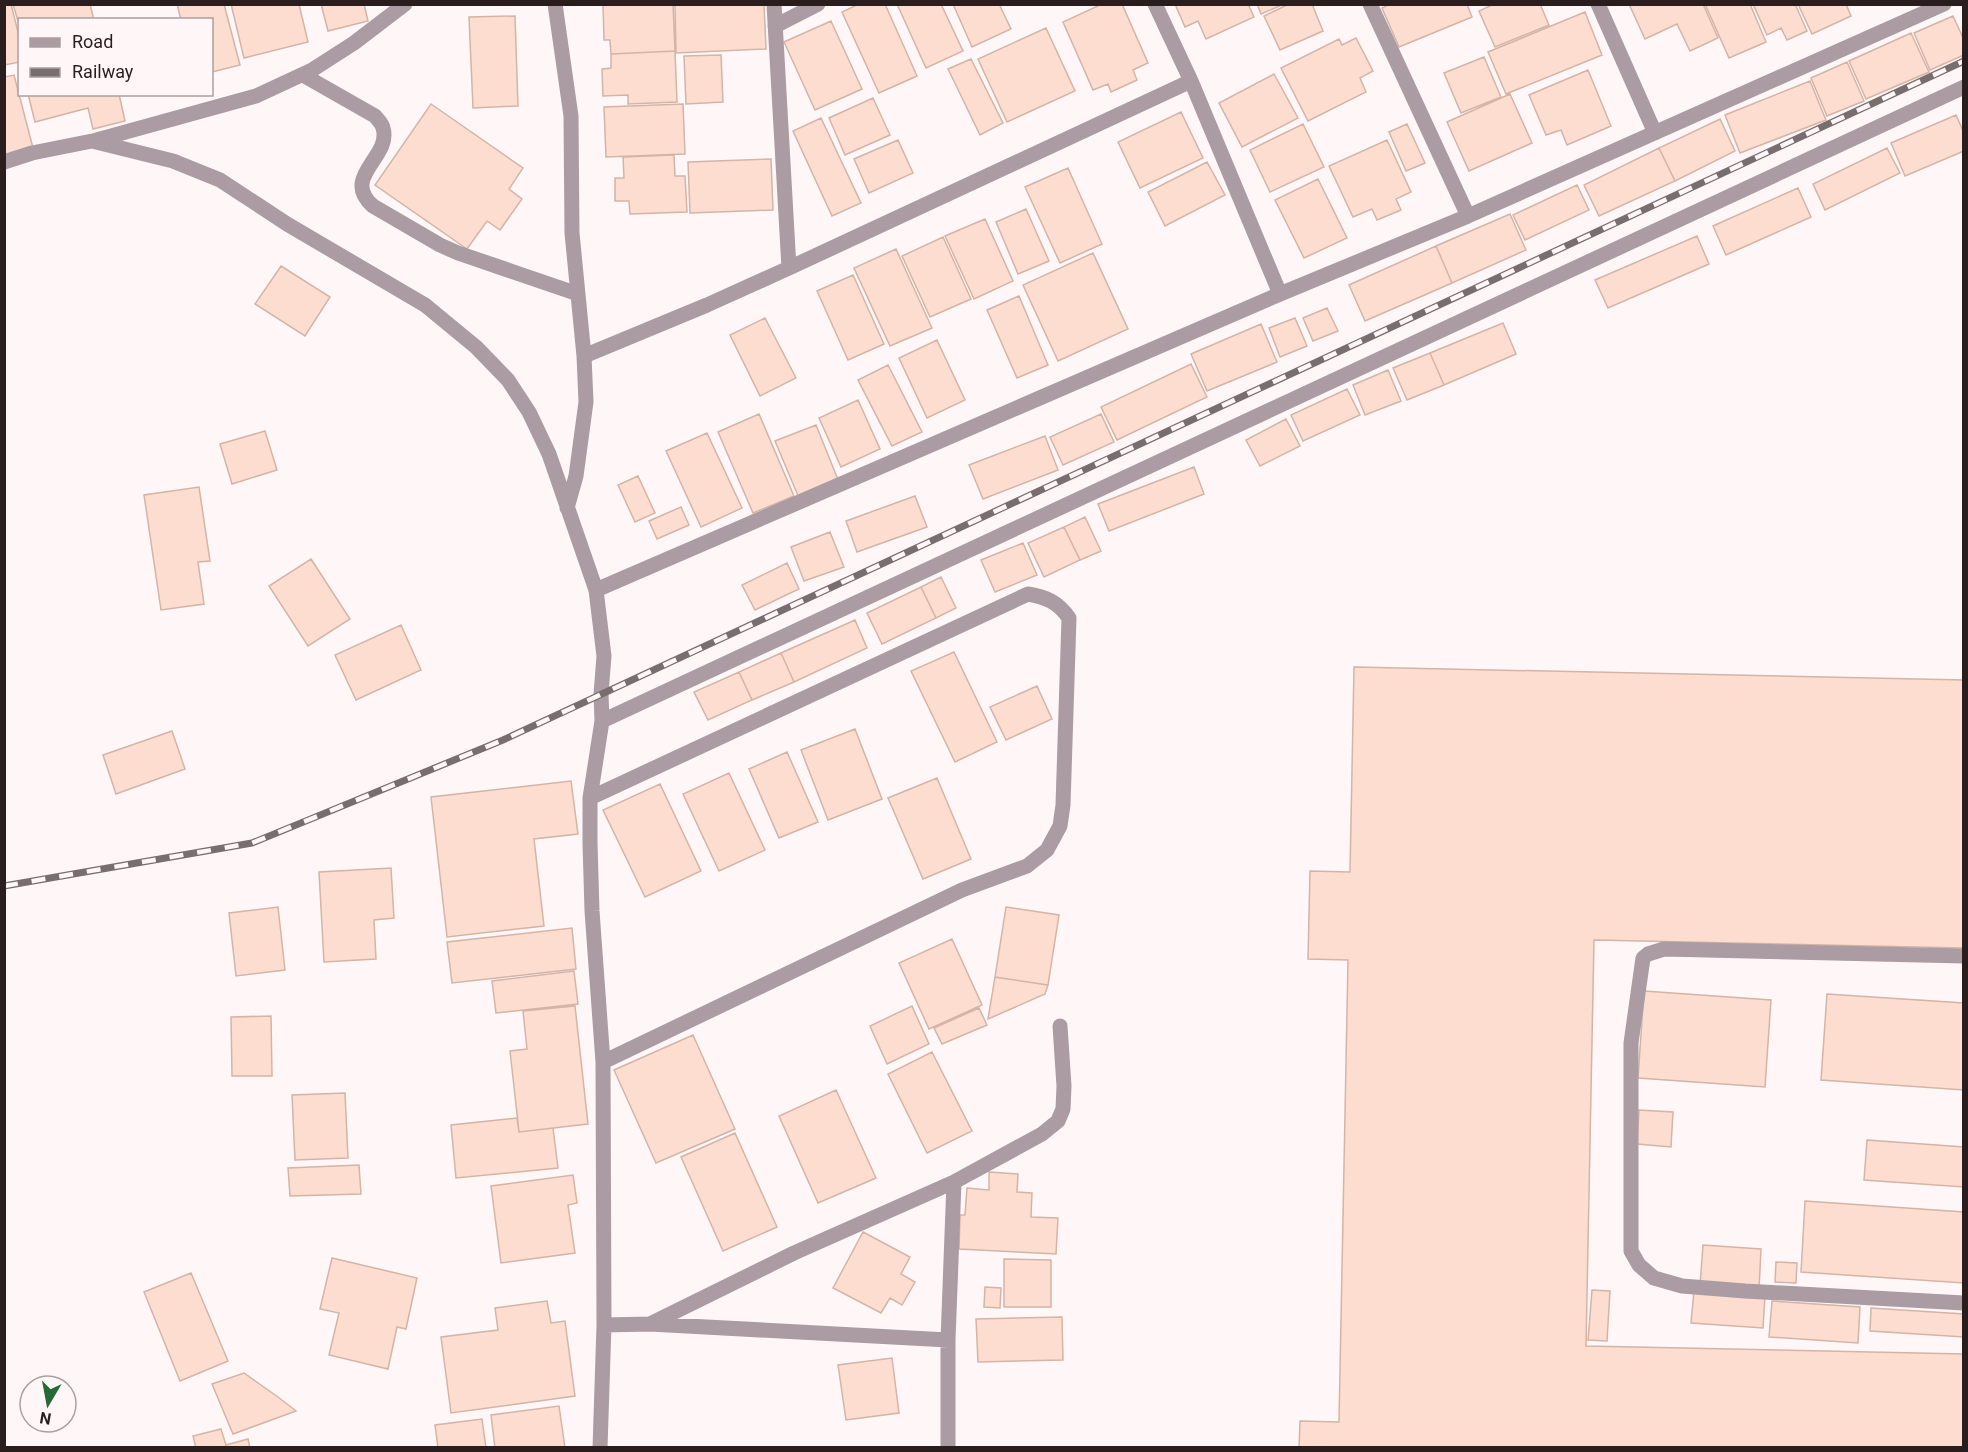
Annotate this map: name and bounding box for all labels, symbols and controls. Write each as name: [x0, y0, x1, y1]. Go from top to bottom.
legend: [18, 18, 213, 96]
text: Road: [72, 31, 113, 52]
text: Railway: [72, 61, 134, 82]
north arrow: [18, 1374, 78, 1434]
text: N: [38, 1408, 53, 1429]

